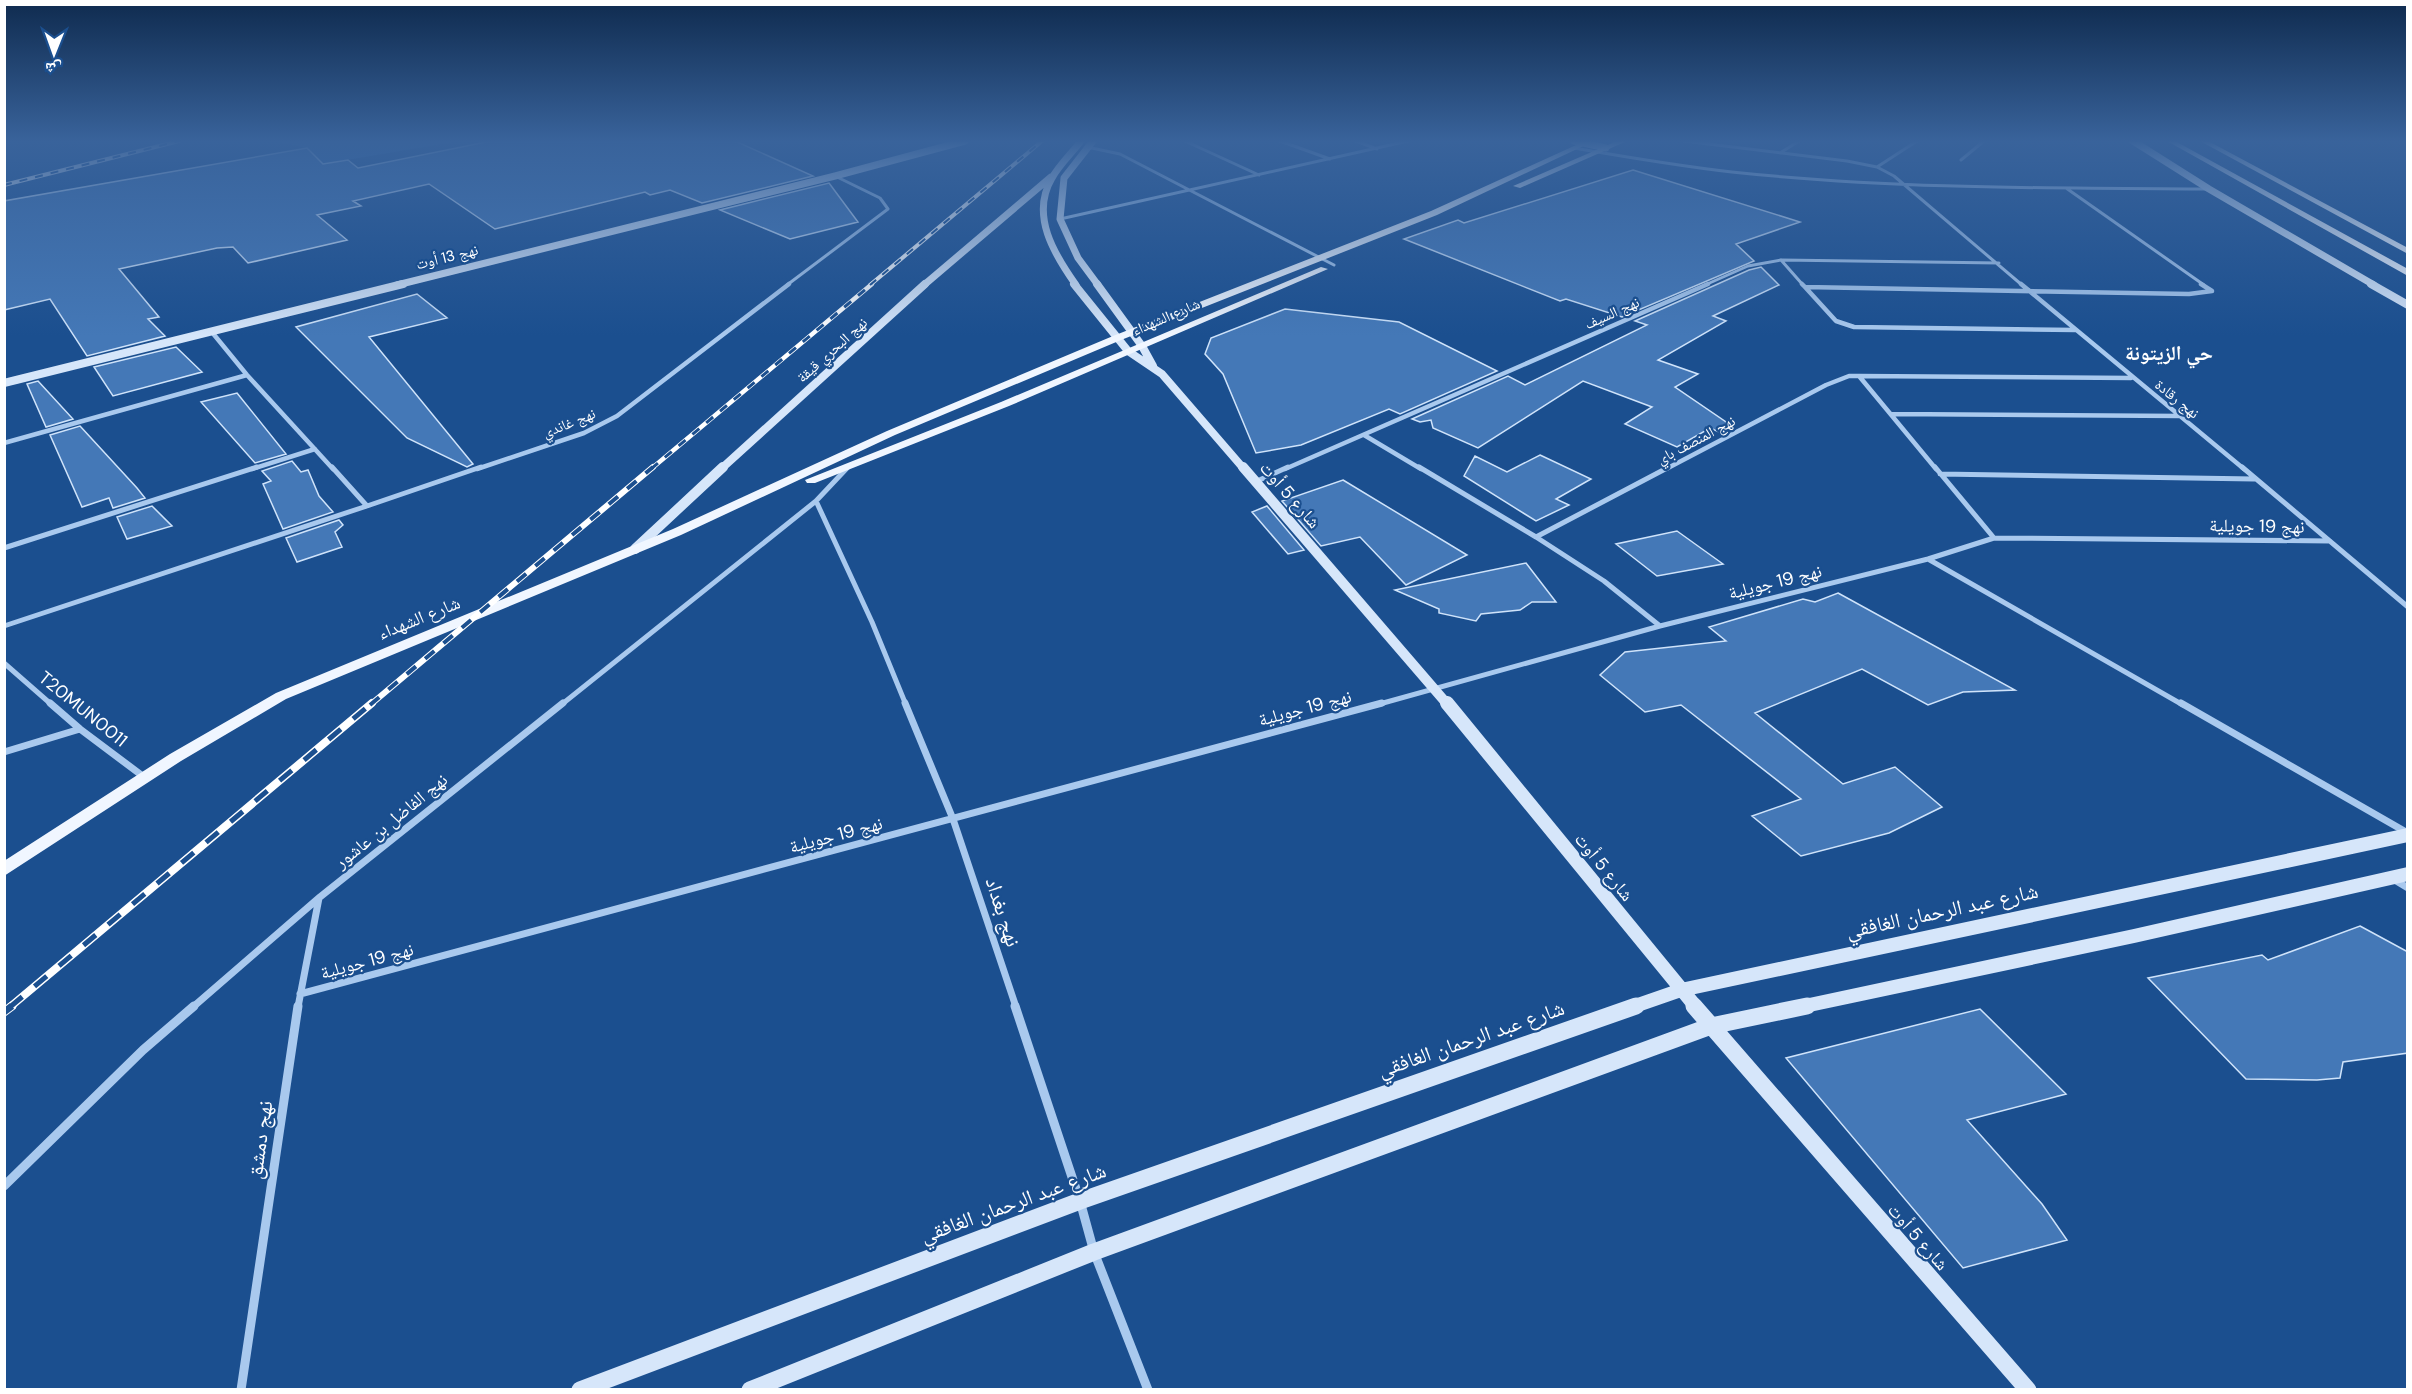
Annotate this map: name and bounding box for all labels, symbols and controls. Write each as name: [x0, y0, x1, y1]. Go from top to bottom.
north arrow: [24, 24, 84, 84]
text: ش: [45, 58, 62, 79]
street label: نهج 13 أوت: [414, 240, 480, 274]
street label: نهج السيف: [1581, 292, 1643, 334]
street label: شارع الشهداء: [1129, 294, 1203, 340]
street label: نهج البحري قيقة: [792, 313, 873, 388]
district label: حي الزيتونة: [2125, 340, 2213, 369]
street label: نهج رقادة: [2150, 375, 2204, 423]
street label: نهج غاندي: [539, 403, 599, 444]
street label: نهج المنصف باي: [1653, 411, 1740, 471]
street label: شارع 5 أوت: [1254, 456, 1326, 534]
street label: نهج 19 جويلية: [2209, 513, 2305, 539]
street label: نهج 19 جويلية: [1726, 559, 1824, 605]
street label: شارع الشهداء: [374, 591, 464, 645]
street label: T20MUN0011: [34, 666, 132, 752]
street label: نهج 19 جويلية: [1256, 684, 1354, 732]
street label: نهج الفاضل بن عاشور: [329, 768, 453, 875]
street label: نهج 19 جويلية: [787, 811, 885, 859]
street label: شارع 5 أوت: [1569, 828, 1639, 906]
street label: نهج بغداد: [979, 874, 1027, 950]
street label: شارع عبد الرحمان الغافقي: [1843, 877, 2041, 947]
street label: نهج 19 جويلية: [318, 937, 416, 985]
street label: شارع عبد الرحمان الغافقي: [1374, 994, 1569, 1086]
street label: نهج دمشق: [241, 1099, 279, 1181]
street label: شارع عبد الرحمان الغافقي: [916, 1156, 1111, 1252]
street label: شارع 5 أوت: [1882, 1198, 1954, 1276]

